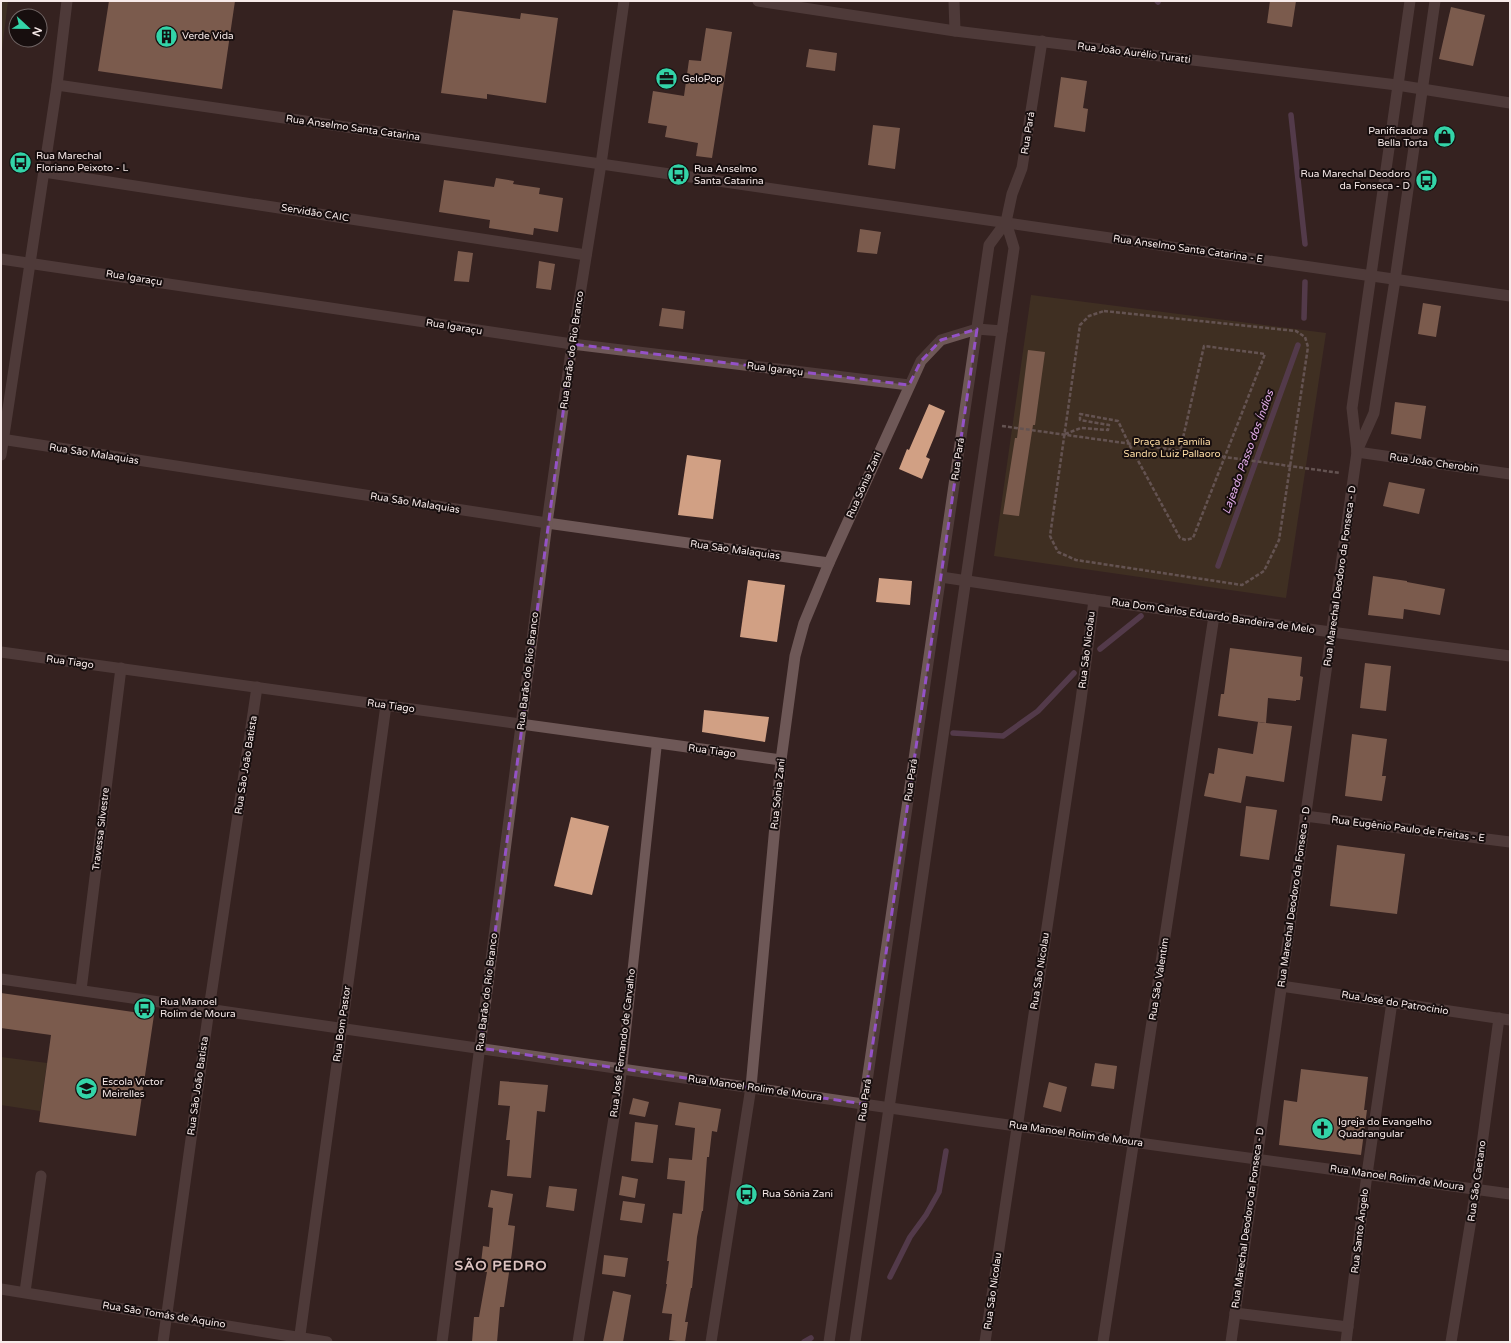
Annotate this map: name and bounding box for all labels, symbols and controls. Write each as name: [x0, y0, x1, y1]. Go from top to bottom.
north arrow: [8, 8, 48, 48]
building icon: Verde Vida: [154, 23, 180, 49]
text: N: [29, 25, 44, 38]
place label: Verde Vida: [182, 30, 234, 42]
street label: Rua João Aurélio Turatti: [1077, 40, 1191, 66]
office icon: GeloPop: [653, 66, 679, 92]
place label: GeloPop: [682, 73, 723, 85]
street label: Rua Pará: [1019, 111, 1037, 155]
street label: Rua Anselmo Santa Catarina: [285, 113, 421, 143]
shop icon: Panificadora Bella Torta: [1431, 124, 1457, 150]
place label: Panificadora Bella Torta: [1368, 125, 1428, 149]
bus stop icon: Rua Marechal Floriano Peixoto - L: [7, 149, 33, 175]
place label: Rua Marechal Floriano Peixoto - L: [36, 150, 128, 174]
bus stop icon: Rua Anselmo Santa Catarina: [665, 162, 691, 188]
place label: Rua Anselmo Santa Catarina: [694, 163, 764, 187]
bus stop icon: Rua Marechal Deodoro da Fonseca - D: [1413, 167, 1439, 193]
place label: Rua Marechal Deodoro da Fonseca - D: [1301, 168, 1410, 192]
street label: Servidão CAIC: [280, 202, 350, 224]
street label: Rua Anselmo Santa Catarina - E: [1112, 233, 1264, 265]
street label: Rua Igaraçu: [105, 268, 163, 288]
street label: Rua Barão do Rio Branco: [558, 290, 586, 410]
street label: Rua Igaraçu: [425, 317, 483, 337]
street label: Rua Igaraçu: [746, 360, 804, 378]
water label: Lajeado Passo dos Índios: [1220, 388, 1277, 516]
park label: Praça da Família Sandro Luiz Pallaoro: [1124, 436, 1220, 460]
street label: Rua Pará: [949, 437, 967, 481]
street label: Rua São Malaquias: [48, 441, 140, 467]
street label: Rua Sônia Zani: [844, 450, 884, 520]
street label: Rua João Cherobin: [1389, 451, 1479, 475]
street label: Rua Marechal Deodoro da Fonseca - D: [1321, 485, 1359, 667]
street label: Rua São Malaquias: [369, 490, 461, 516]
street label: Rua São Malaquias: [689, 538, 781, 562]
street label: Rua Dom Carlos Eduardo Bandeira de Melo: [1110, 596, 1316, 636]
street label: Rua Barão do Rio Branco: [515, 611, 541, 731]
street label: Rua São Nicolau: [1076, 611, 1098, 689]
street label: Rua Tiago: [45, 653, 95, 671]
street label: Rua Tiago: [366, 697, 416, 715]
street label: Rua São João Batista: [232, 715, 260, 815]
street label: Rua Tiago: [687, 742, 737, 760]
street label: Rua Sônia Zani: [768, 758, 788, 830]
street label: Rua Pará: [902, 758, 920, 802]
street label: Travessa Silvestre: [90, 787, 112, 871]
street label: Rua Marechal Deodoro da Fonseca - D: [1275, 806, 1313, 988]
street label: Rua Eugênio Paulo de Freitas - E: [1331, 814, 1485, 844]
street label: Rua Barão do Rio Branco: [474, 932, 500, 1052]
street label: Rua São Nicolau: [1028, 932, 1052, 1010]
street label: Rua São Valentim: [1147, 937, 1171, 1021]
street label: Rua José Fernando de Carvalho: [608, 968, 638, 1118]
street label: Rua Bom Pastor: [331, 985, 353, 1063]
street label: Rua José do Patrocínio: [1341, 989, 1449, 1017]
bus stop icon: Rua Manoel Rolim de Moura: [131, 995, 157, 1021]
place label: Rua Manoel Rolim de Moura: [160, 996, 236, 1020]
street label: Rua São João Batista: [185, 1036, 211, 1136]
street label: Rua Manoel Rolim de Moura: [687, 1073, 823, 1103]
school or university icon: Escola Victor Meirelles: [74, 1075, 100, 1101]
place label: Escola Victor Meirelles: [102, 1076, 164, 1100]
street label: Rua Pará: [856, 1078, 874, 1122]
church icon: Igreja do Evangelho Quadrangular: [1310, 1115, 1336, 1141]
place label: Igreja do Evangelho Quadrangular: [1338, 1116, 1432, 1140]
street label: Rua Manoel Rolim de Moura: [1008, 1119, 1144, 1149]
street label: Rua Marechal Deodoro da Fonseca - D: [1229, 1127, 1267, 1309]
street label: Rua São Caetano: [1465, 1140, 1489, 1222]
street label: Rua Manoel Rolim de Moura: [1329, 1163, 1465, 1193]
bus stop icon: Rua Sônia Zani: [734, 1181, 760, 1207]
place label: Rua Sônia Zani: [762, 1188, 833, 1200]
street label: Rua Santo Ângelo: [1349, 1188, 1371, 1274]
street label: Rua São Nicolau: [982, 1252, 1004, 1330]
district label: SÃO PEDRO: [454, 1257, 548, 1274]
street label: Rua São Tomás de Aquino: [102, 1299, 226, 1331]

